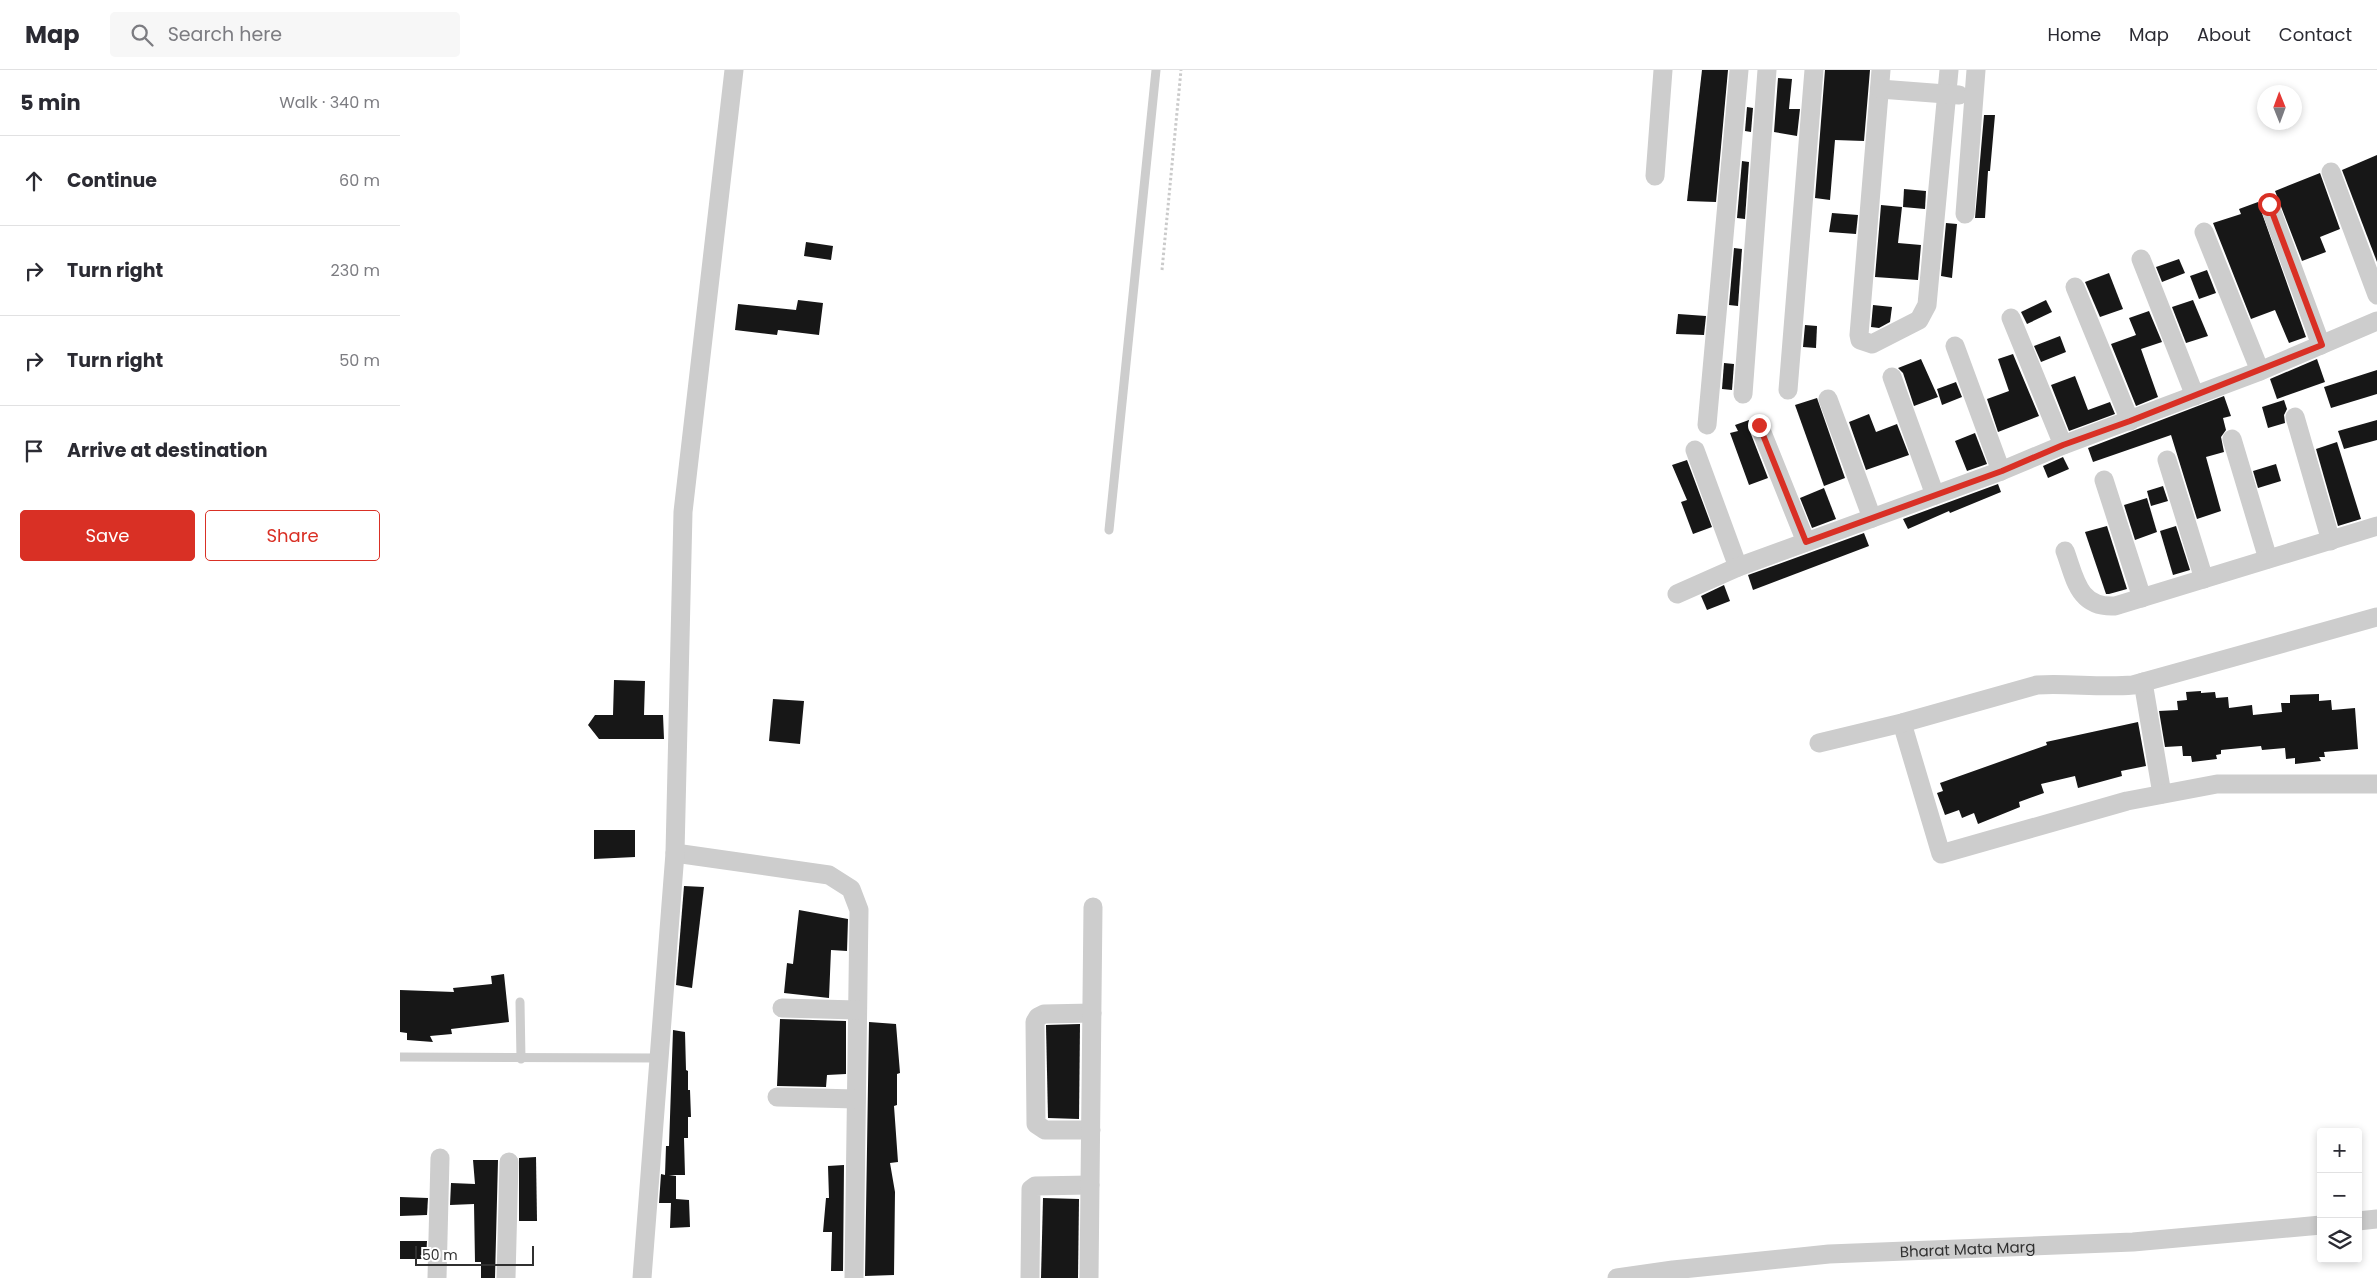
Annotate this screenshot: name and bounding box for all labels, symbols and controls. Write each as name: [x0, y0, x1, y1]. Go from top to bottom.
search box: [110, 12, 460, 57]
text: Map: [25, 18, 80, 51]
icon: search: [128, 21, 156, 49]
text: Search here: [168, 21, 282, 48]
text: Home: [2047, 22, 2101, 47]
text: Map: [2129, 22, 2169, 47]
text: About: [2197, 22, 2251, 47]
text: Contact: [2279, 22, 2352, 47]
north arrow: [2257, 85, 2302, 130]
text: 5 min: [20, 88, 81, 117]
text: Walk · 340 m: [279, 91, 380, 114]
icon: ahead: [20, 167, 48, 195]
text: Continue: [67, 167, 157, 194]
text: 60 m: [339, 169, 380, 192]
route start: [2258, 193, 2281, 216]
icon: right: [20, 257, 48, 285]
text: Turn right: [67, 257, 163, 284]
text: 230 m: [331, 259, 380, 282]
icon: right: [20, 347, 48, 375]
text: Turn right: [67, 347, 163, 374]
text: 50 m: [339, 349, 380, 372]
route end: [1748, 414, 1771, 437]
icon: arrive: [20, 437, 48, 465]
text: Arrive at destination: [67, 437, 268, 464]
button: Save: [20, 510, 195, 561]
button: Share: [205, 510, 380, 561]
map controls: [2317, 1128, 2362, 1263]
button: +: [2317, 1128, 2362, 1173]
button: −: [2317, 1173, 2362, 1218]
button: layers: [2317, 1218, 2362, 1263]
street label: Bharat Mata Marg: [1899, 1235, 2036, 1262]
scale bar: [415, 1243, 534, 1266]
text: 50 m: [422, 1245, 458, 1265]

